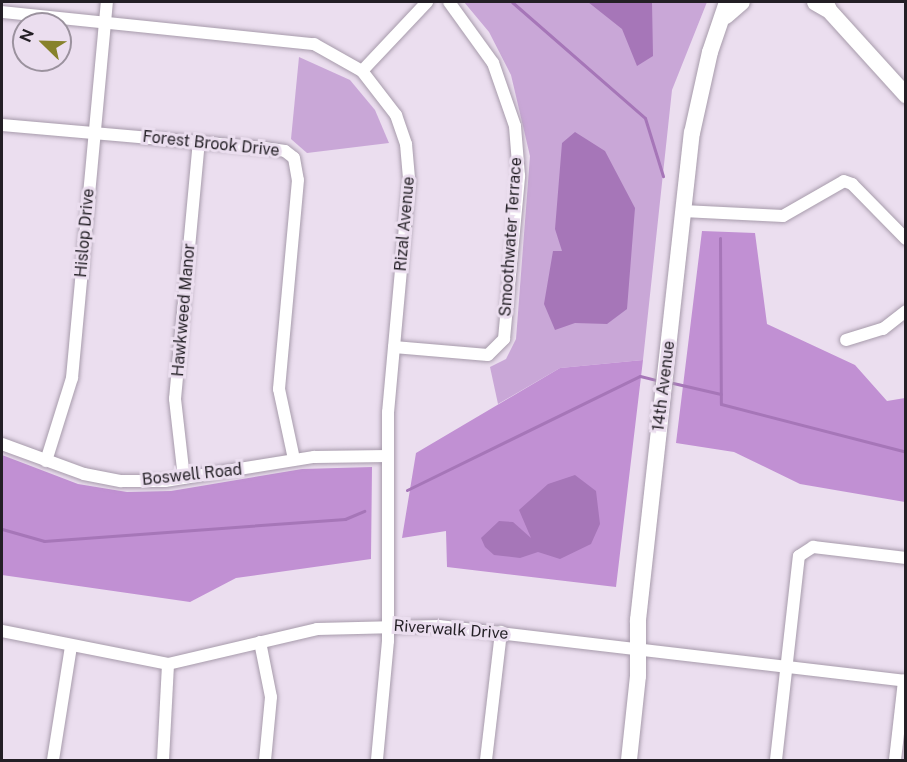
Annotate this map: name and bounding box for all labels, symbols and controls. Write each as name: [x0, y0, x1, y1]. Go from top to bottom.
north arrow: [12, 12, 72, 72]
text: N: [16, 26, 38, 45]
street label: Forest Brook Drive: [142, 127, 280, 161]
street label: Smoothwater Terrace: [496, 157, 526, 317]
street label: Rizal Avenue: [391, 176, 419, 272]
street label: Hislop Drive: [72, 188, 98, 278]
street label: Hawkweed Manor: [169, 242, 199, 378]
street label: 14th Avenue: [649, 340, 679, 432]
street label: Boswell Road: [141, 460, 243, 490]
street label: Riverwalk Drive: [393, 616, 509, 644]

